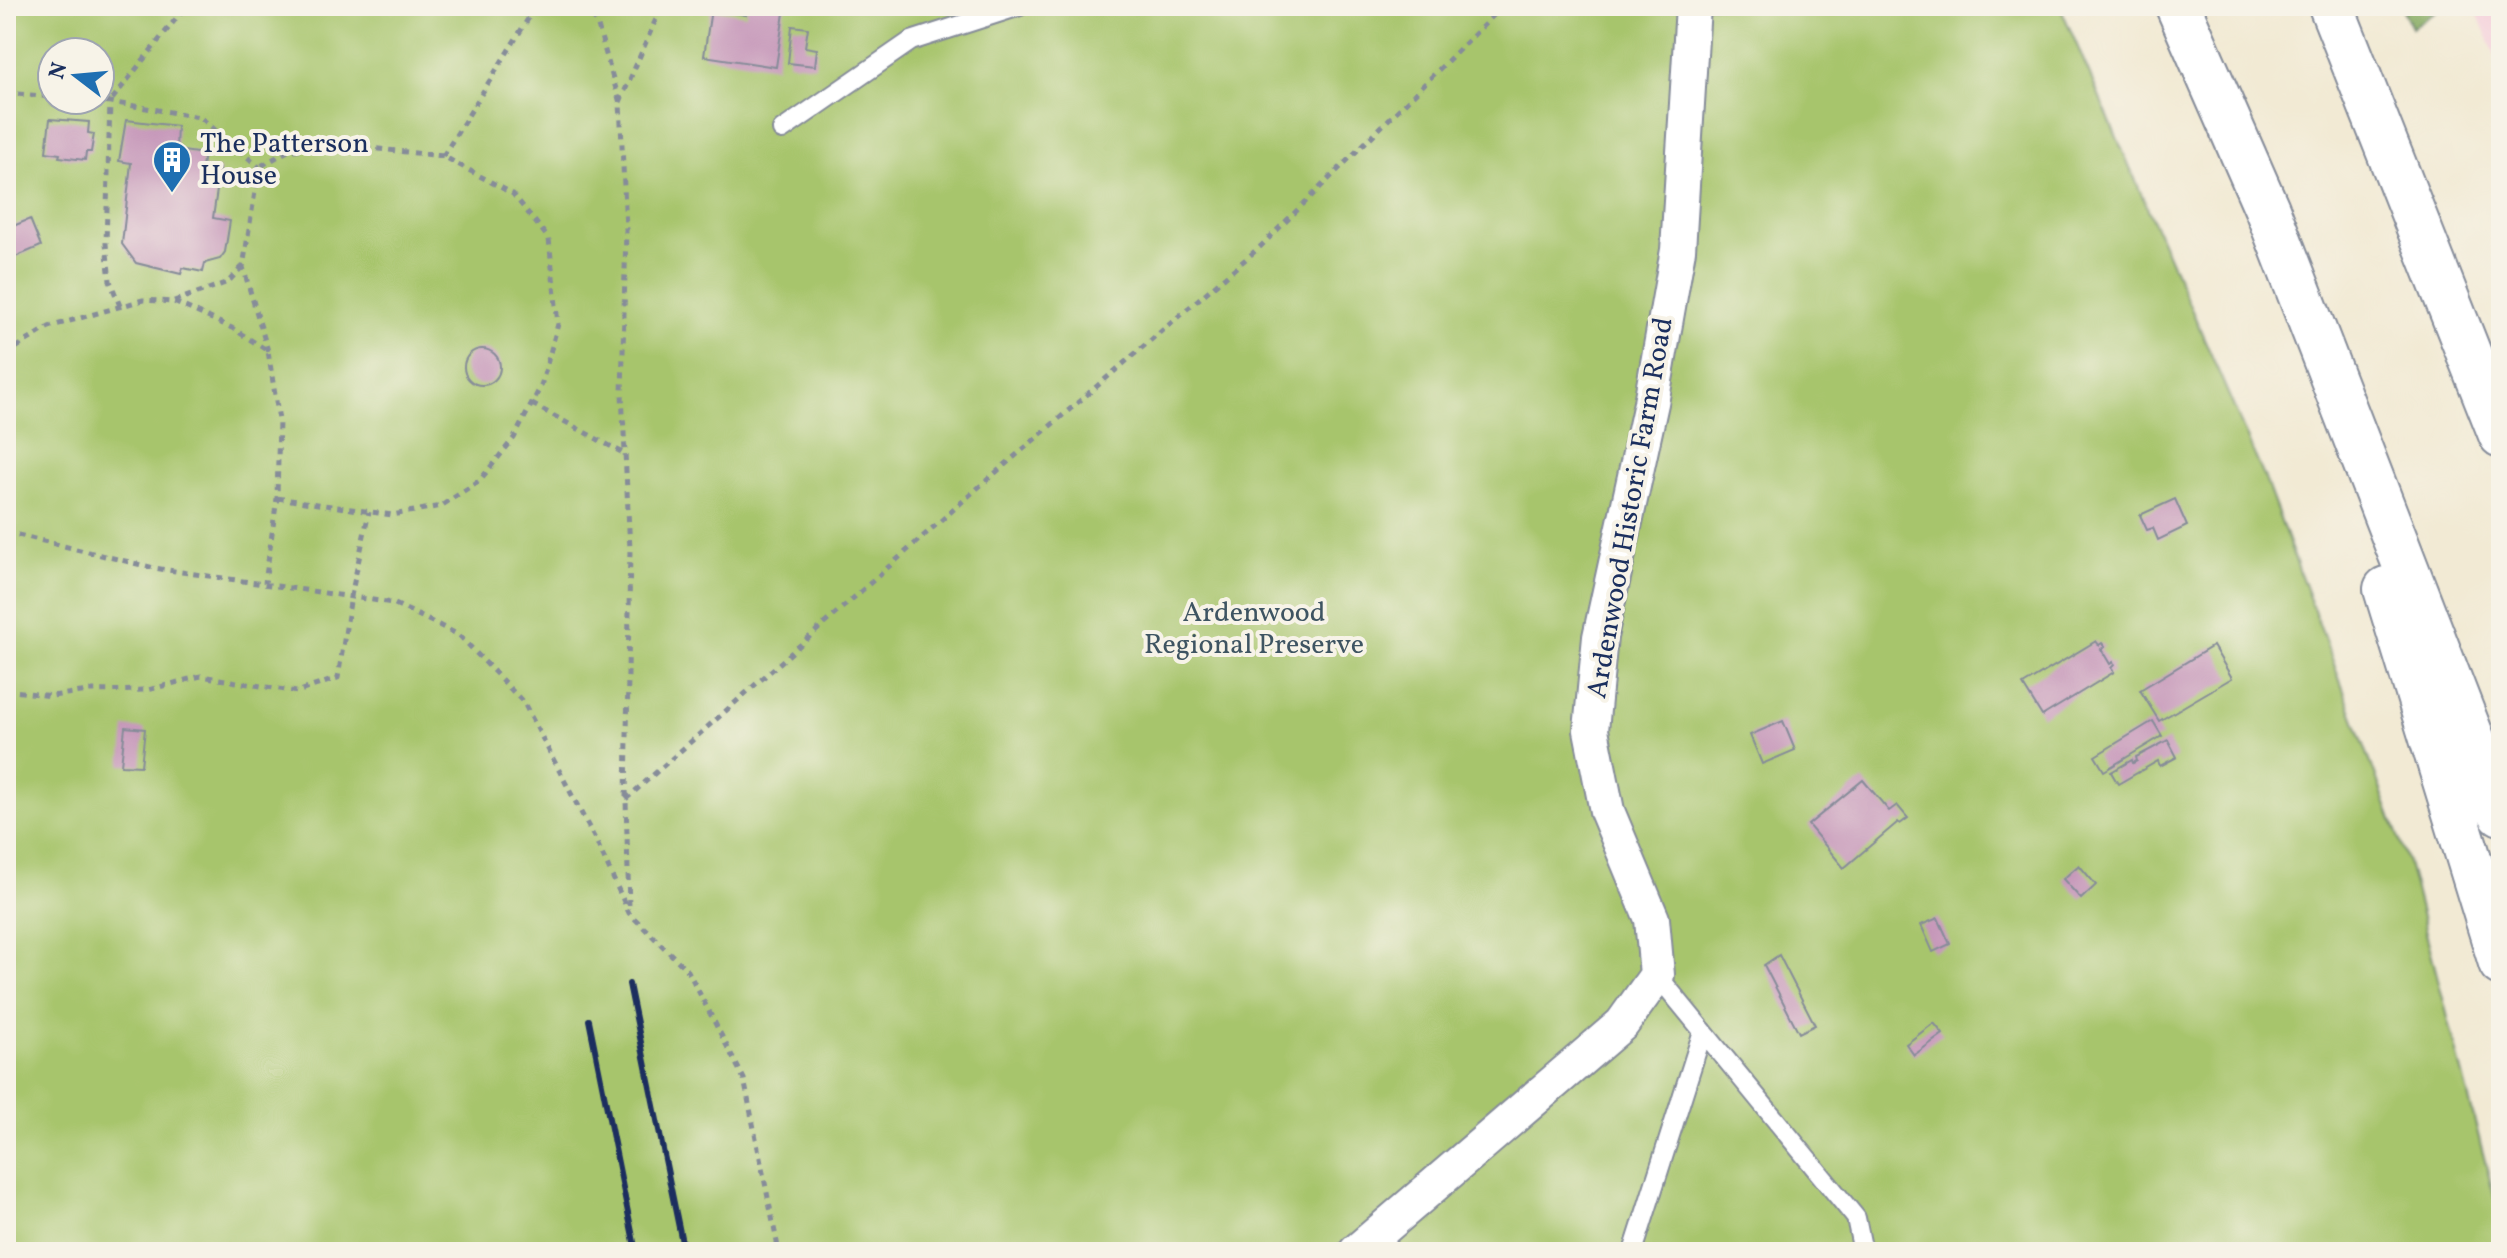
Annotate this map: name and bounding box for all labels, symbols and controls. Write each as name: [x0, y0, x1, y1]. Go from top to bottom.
north arrow: [36, 36, 116, 116]
text: N: [42, 59, 76, 83]
place label: The Patterson House: [200, 125, 369, 196]
building icon: The Patterson House: [151, 139, 193, 194]
street label: Ardenwood Historic Farm Road: [1578, 314, 1684, 702]
park label: Ardenwood Regional Preserve: [1144, 594, 1364, 665]

